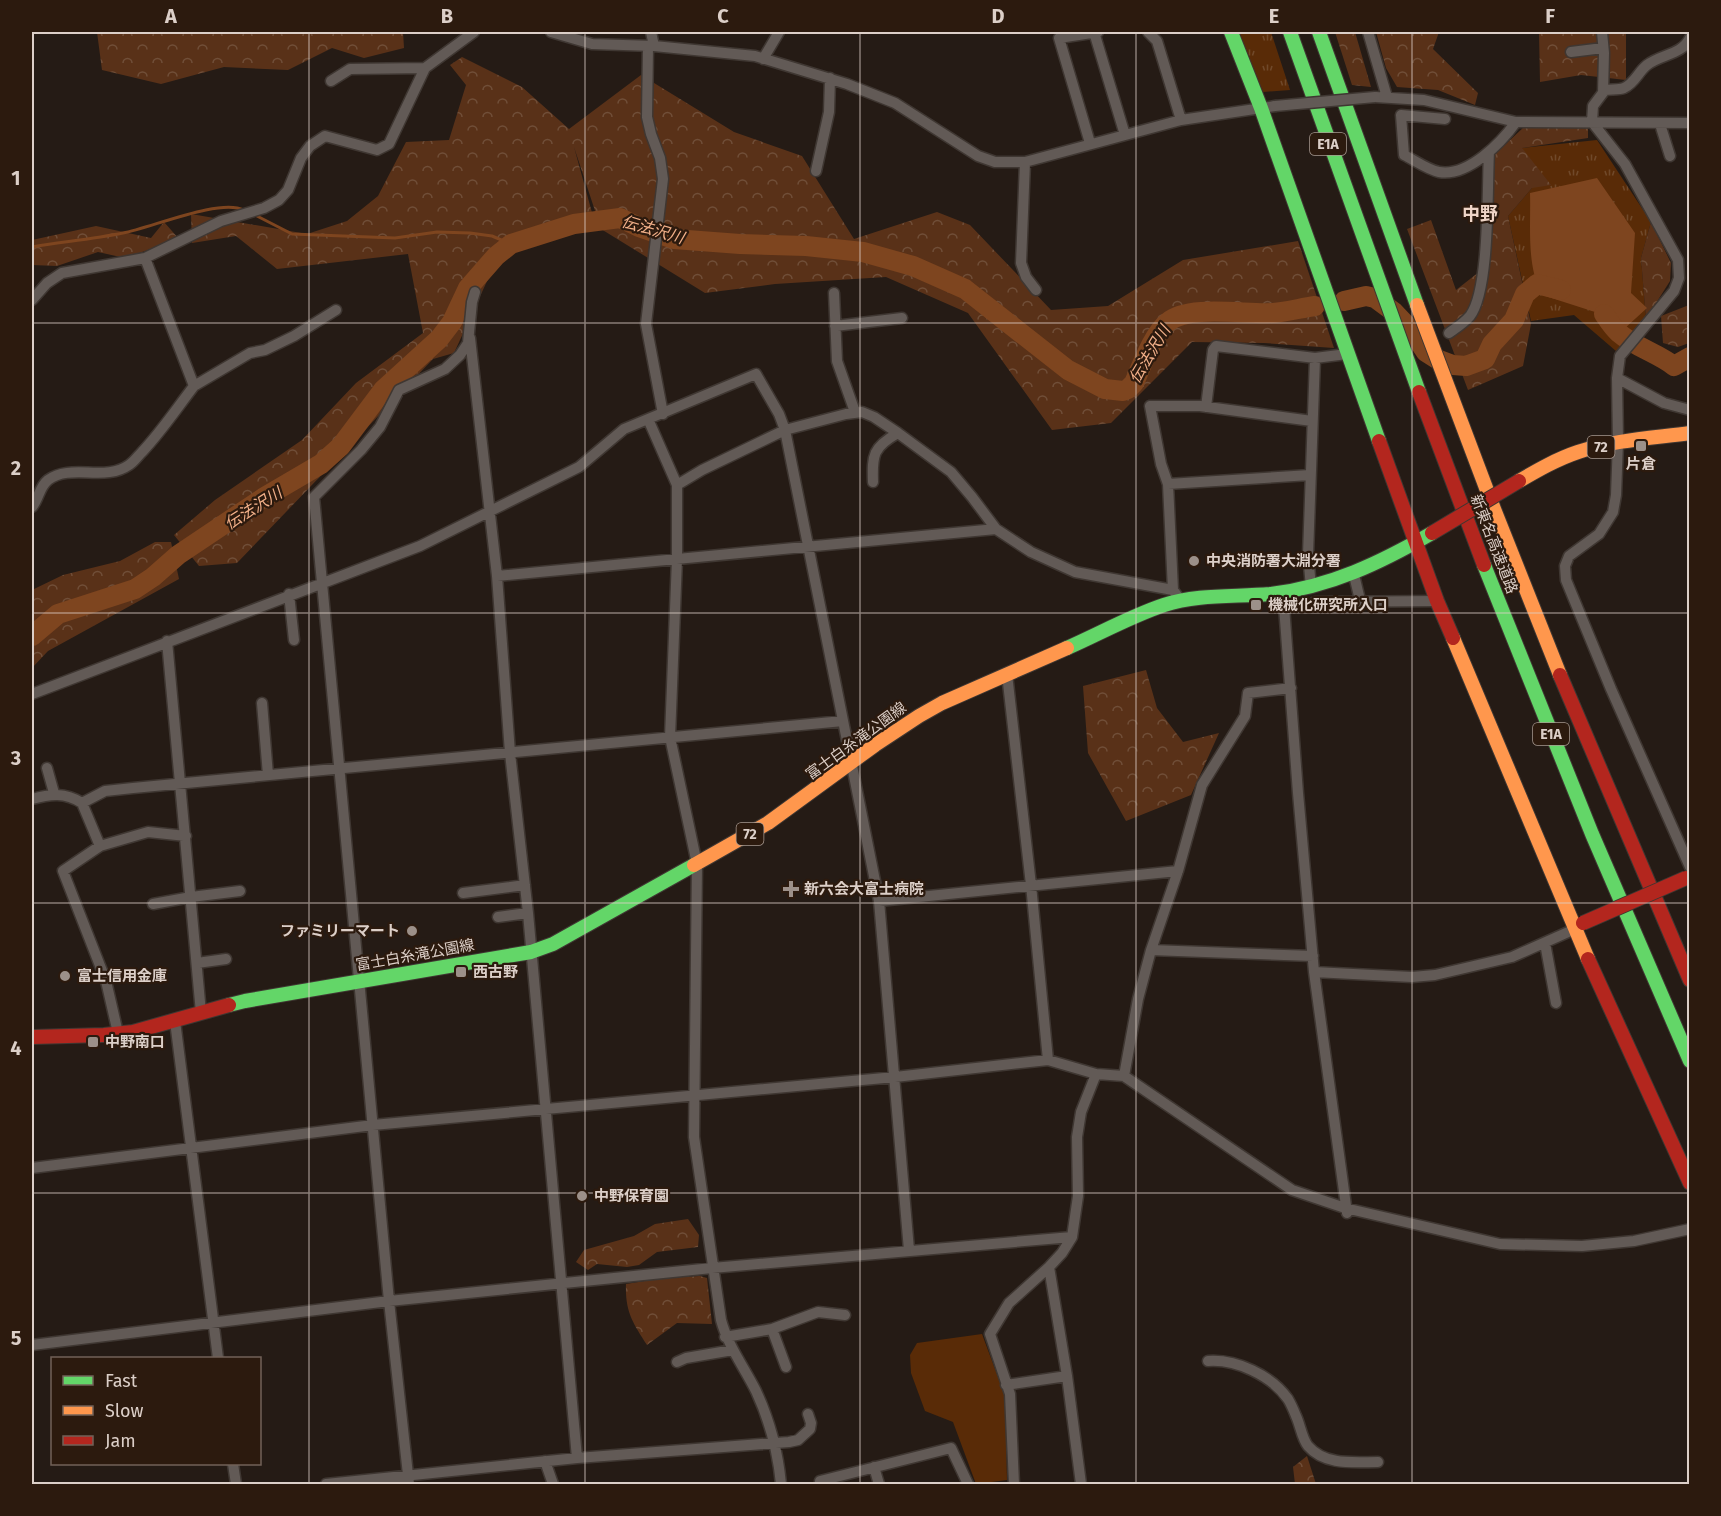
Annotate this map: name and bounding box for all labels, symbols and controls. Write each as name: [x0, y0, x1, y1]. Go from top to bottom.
text: A: [164, 4, 178, 28]
text: B: [441, 4, 453, 28]
text: C: [717, 4, 729, 28]
text: D: [991, 4, 1005, 28]
text: E: [1269, 4, 1279, 28]
text: F: [1545, 4, 1555, 28]
road number: E1A: [1310, 133, 1346, 155]
text: 1: [11, 166, 21, 190]
district label: 中野: [1462, 203, 1498, 225]
water label: 伝法沢川: [619, 212, 688, 248]
water label: 伝法沢川: [1125, 320, 1175, 387]
road number: 72: [1588, 436, 1614, 458]
marker: 片倉: [1634, 439, 1648, 453]
place label: 片倉: [1626, 455, 1656, 473]
text: 2: [11, 456, 21, 480]
water label: 伝法沢川: [221, 482, 287, 533]
street label: 新東名高速道路: [1467, 492, 1521, 596]
place label: 中央消防署大淵分署: [1206, 552, 1341, 570]
marker: 中央消防署大淵分署: [1187, 554, 1201, 568]
place label: 機械化研究所入口: [1268, 596, 1388, 614]
marker: 機械化研究所入口: [1249, 598, 1263, 612]
street label: 富士白糸滝公園線: [802, 698, 910, 784]
road number: E1A: [1533, 723, 1569, 745]
text: 3: [10, 746, 21, 770]
road number: 72: [736, 823, 764, 845]
marker: 新六会大富士病院: [782, 880, 800, 898]
place label: 新六会大富士病院: [804, 880, 924, 898]
place label: ファミリーマート: [280, 922, 400, 940]
marker: ファミリーマート: [405, 924, 419, 938]
street label: 富士白糸滝公園線: [354, 936, 476, 974]
place label: 西古野: [473, 963, 518, 981]
marker: 西古野: [454, 965, 468, 979]
place label: 富士信用金庫: [77, 967, 167, 985]
marker: 富士信用金庫: [58, 969, 72, 983]
place label: 中野南口: [105, 1033, 165, 1051]
marker: 中野南口: [86, 1035, 100, 1049]
text: 4: [10, 1036, 22, 1060]
place label: 中野保育園: [594, 1187, 669, 1205]
marker: 中野保育園: [575, 1189, 589, 1203]
text: 5: [11, 1326, 22, 1350]
legend: [51, 1357, 261, 1465]
text: Fast: [105, 1370, 138, 1392]
text: Slow: [105, 1400, 144, 1422]
text: Jam: [105, 1430, 136, 1452]

